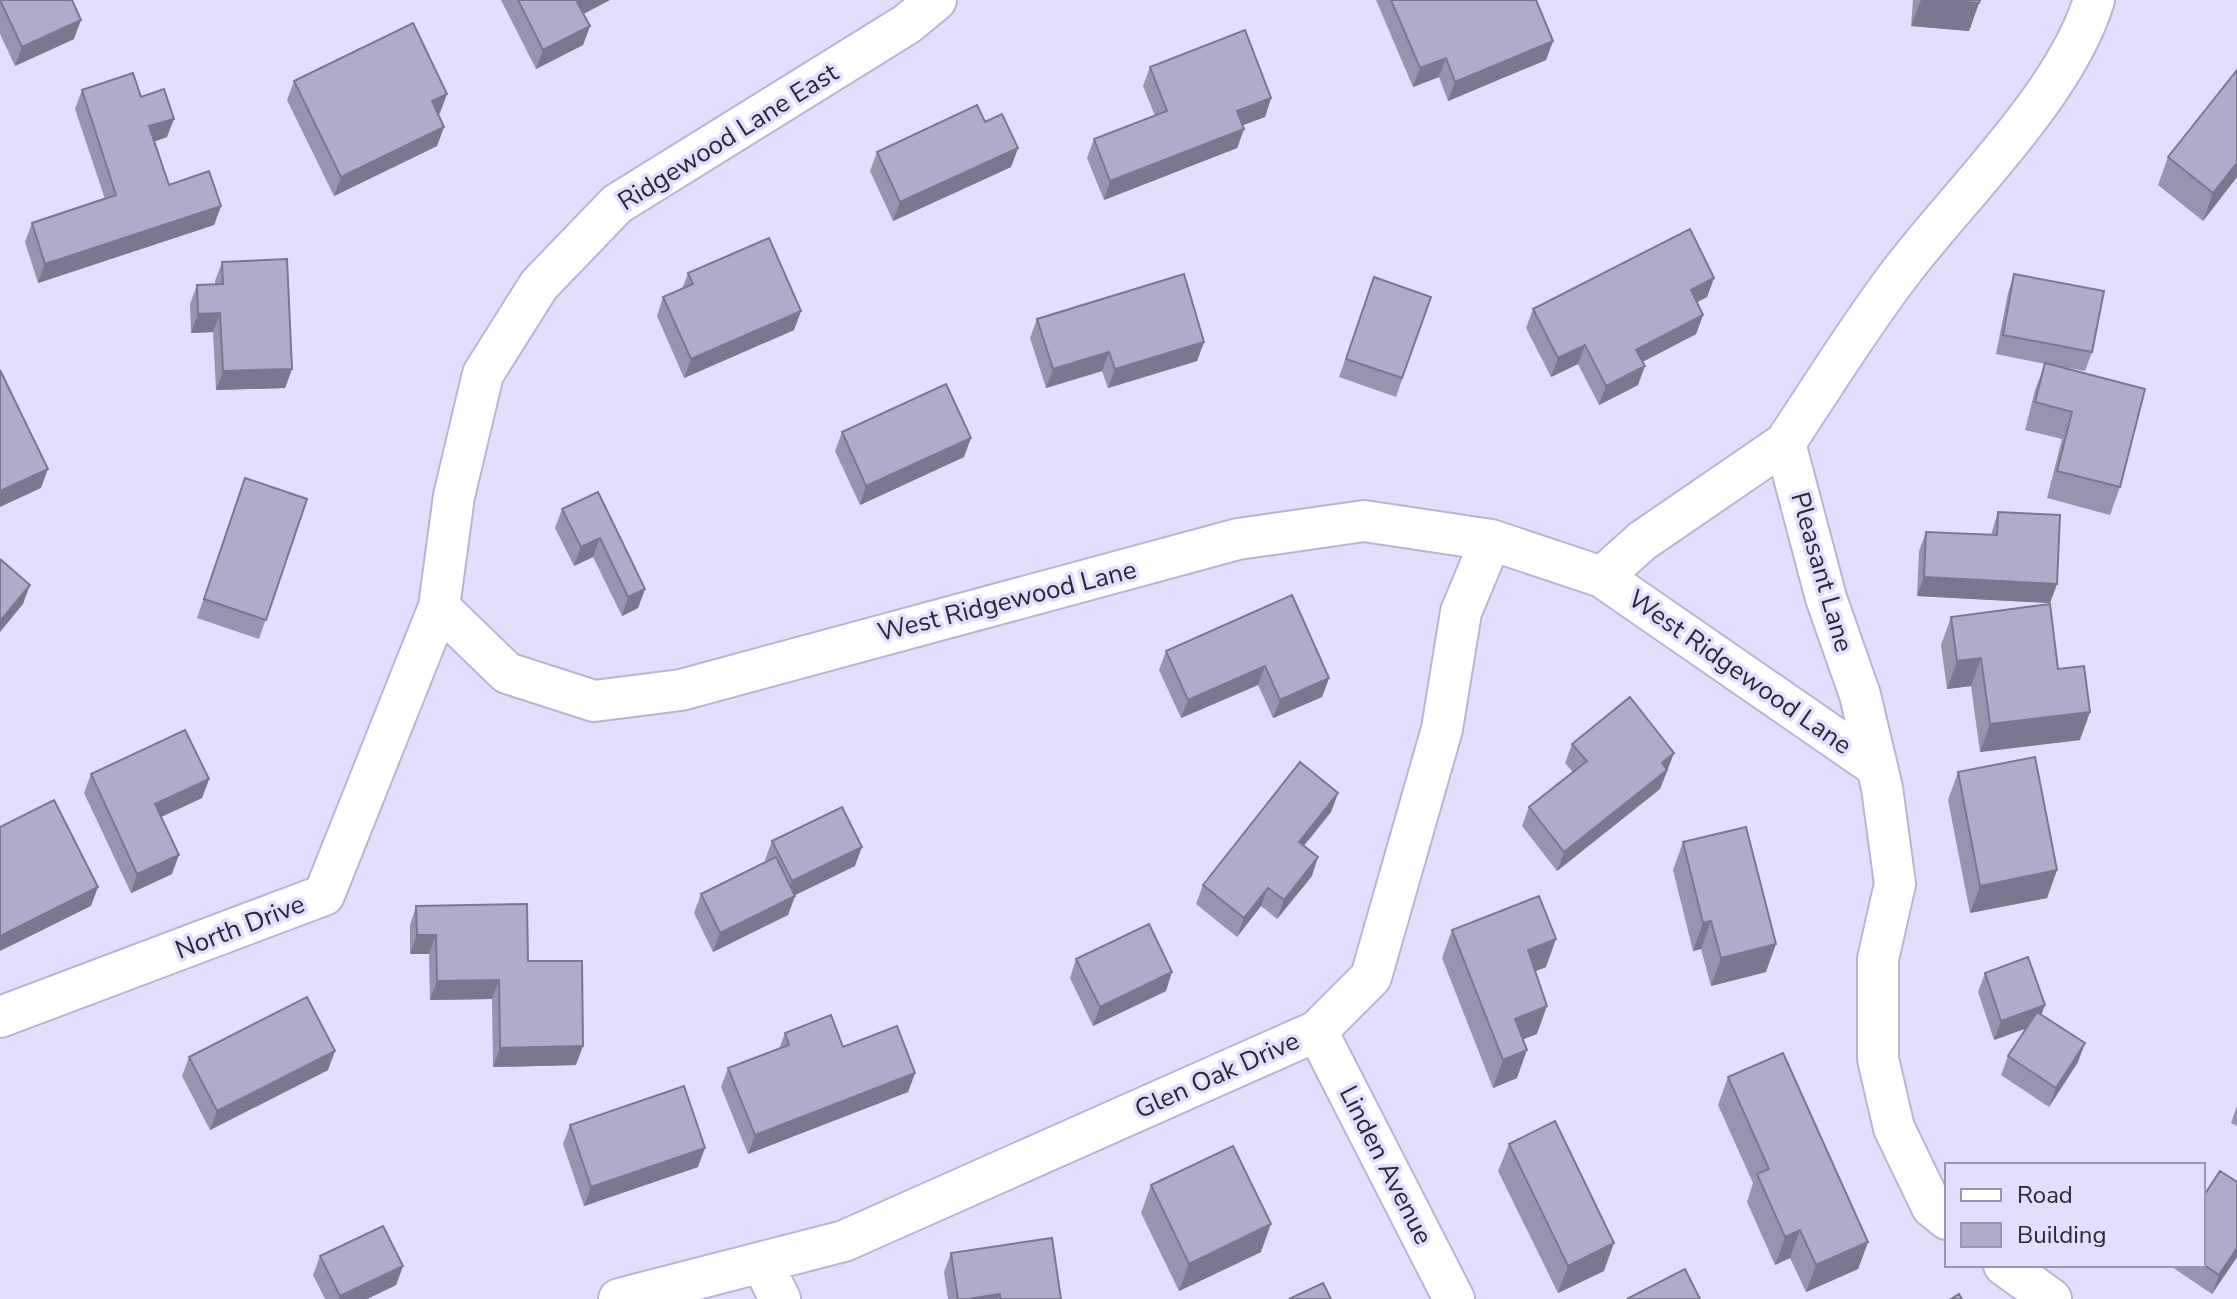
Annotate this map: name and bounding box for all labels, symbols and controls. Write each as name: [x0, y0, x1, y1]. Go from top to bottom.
street label: Ridgewood Lane East: [611, 55, 845, 219]
street label: Pleasant Lane: [1782, 488, 1862, 656]
street label: West Ridgewood Lane: [874, 552, 1140, 650]
street label: West Ridgewood Lane: [1621, 582, 1859, 762]
street label: North Drive: [170, 886, 310, 968]
street label: Glen Oak Drive: [1129, 1023, 1305, 1127]
street label: Linden Avenue: [1331, 1080, 1441, 1250]
legend: [1945, 1163, 2205, 1267]
text: Road: [2017, 1179, 2073, 1211]
text: Building: [2017, 1219, 2107, 1251]

